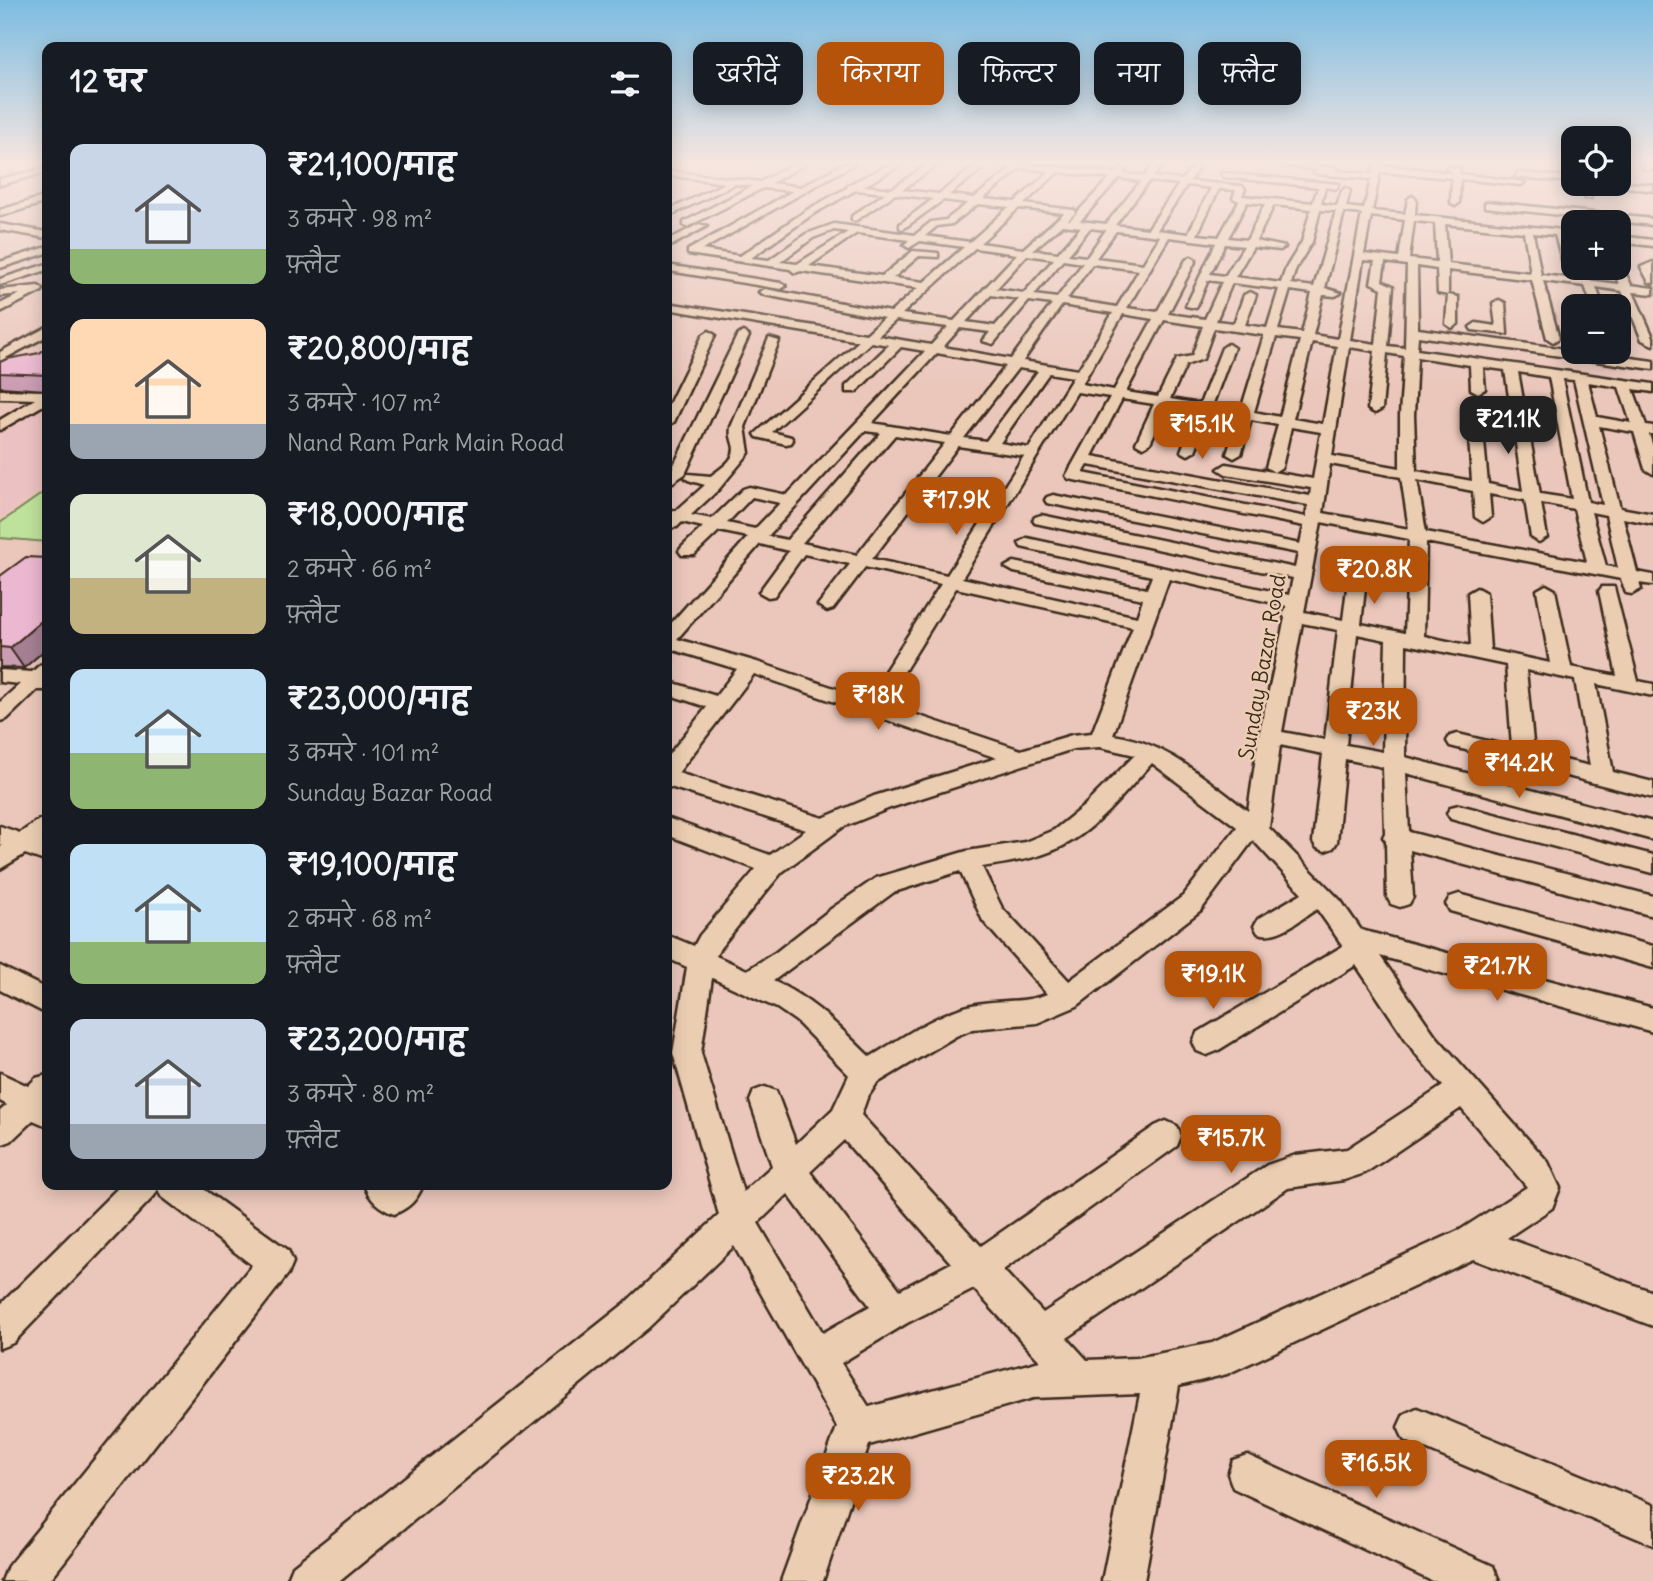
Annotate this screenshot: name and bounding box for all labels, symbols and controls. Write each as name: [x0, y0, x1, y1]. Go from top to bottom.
chip: खरीदें: [693, 42, 803, 105]
chip: किराया: [817, 42, 944, 105]
chip: फ़िल्टर: [958, 42, 1080, 105]
chip: नया: [1094, 42, 1184, 105]
chip: फ़्लैट: [1198, 42, 1301, 105]
text: 12 घर: [70, 62, 145, 100]
icon: filters: [606, 65, 644, 103]
map controls: [1561, 126, 1631, 364]
button: locate: [1561, 126, 1631, 196]
text: ₹21,100/माह: [287, 145, 456, 183]
icon: home: [126, 172, 210, 256]
text: 3 कमरे · 98 m²: [287, 204, 432, 233]
button: +: [1561, 210, 1631, 280]
text: फ़्लैट: [287, 250, 339, 279]
button: −: [1561, 294, 1631, 364]
text: ₹20,800/माह: [287, 329, 470, 367]
icon: home: [126, 347, 210, 431]
text: 3 कमरे · 107 m²: [287, 388, 441, 417]
pin: ₹21.1K: [1451, 396, 1565, 456]
pin: ₹15.1K: [1145, 402, 1259, 461]
text: ₹21.1K: [1476, 404, 1540, 433]
text: ₹15.1K: [1169, 409, 1235, 438]
text: Nand Ram Park Main Road: [287, 428, 564, 457]
pin: ₹17.9K: [899, 477, 1013, 537]
text: ₹17.9K: [922, 485, 990, 514]
text: ₹18,000/माह: [287, 495, 466, 533]
icon: home: [126, 522, 210, 606]
pin: ₹20.8K: [1317, 546, 1431, 606]
text: 2 कमरे · 66 m²: [287, 554, 432, 583]
text: ₹20.8K: [1336, 554, 1412, 583]
street label: Sunday Bazar Road: [1232, 572, 1292, 762]
text: फ़्लैट: [287, 600, 339, 629]
pin: ₹18K: [837, 672, 919, 732]
text: ₹23,000/माह: [287, 679, 470, 717]
text: ₹18K: [852, 680, 904, 709]
pin: ₹23K: [1332, 688, 1414, 748]
text: ₹23K: [1345, 696, 1401, 725]
icon: home: [126, 697, 210, 781]
text: 3 कमरे · 101 m²: [287, 738, 439, 767]
pin: ₹14.2K: [1462, 740, 1576, 800]
text: ₹14.2K: [1484, 748, 1554, 777]
text: Sunday Bazar Road: [287, 778, 493, 807]
text: ₹19,100/माह: [287, 845, 456, 883]
icon: home: [126, 872, 210, 956]
text: 2 कमरे · 68 m²: [287, 904, 432, 933]
pin: ₹21.7K: [1440, 944, 1554, 1003]
text: फ़्लैट: [287, 950, 339, 979]
pin: ₹19.1K: [1156, 951, 1270, 1011]
text: ₹21.7K: [1463, 951, 1531, 980]
text: ₹19.1K: [1181, 959, 1245, 988]
text: ₹23,200/माह: [287, 1020, 467, 1058]
icon: home: [126, 1047, 210, 1131]
text: 3 कमरे · 80 m²: [287, 1079, 434, 1108]
pin: ₹15.7K: [1174, 1116, 1288, 1175]
text: ₹15.7K: [1197, 1123, 1265, 1152]
text: फ़्लैट: [287, 1125, 339, 1154]
pin: ₹16.5K: [1319, 1440, 1433, 1500]
text: ₹16.5K: [1341, 1448, 1411, 1477]
pin: ₹23.2K: [801, 1454, 915, 1513]
text: ₹23.2K: [821, 1461, 895, 1490]

